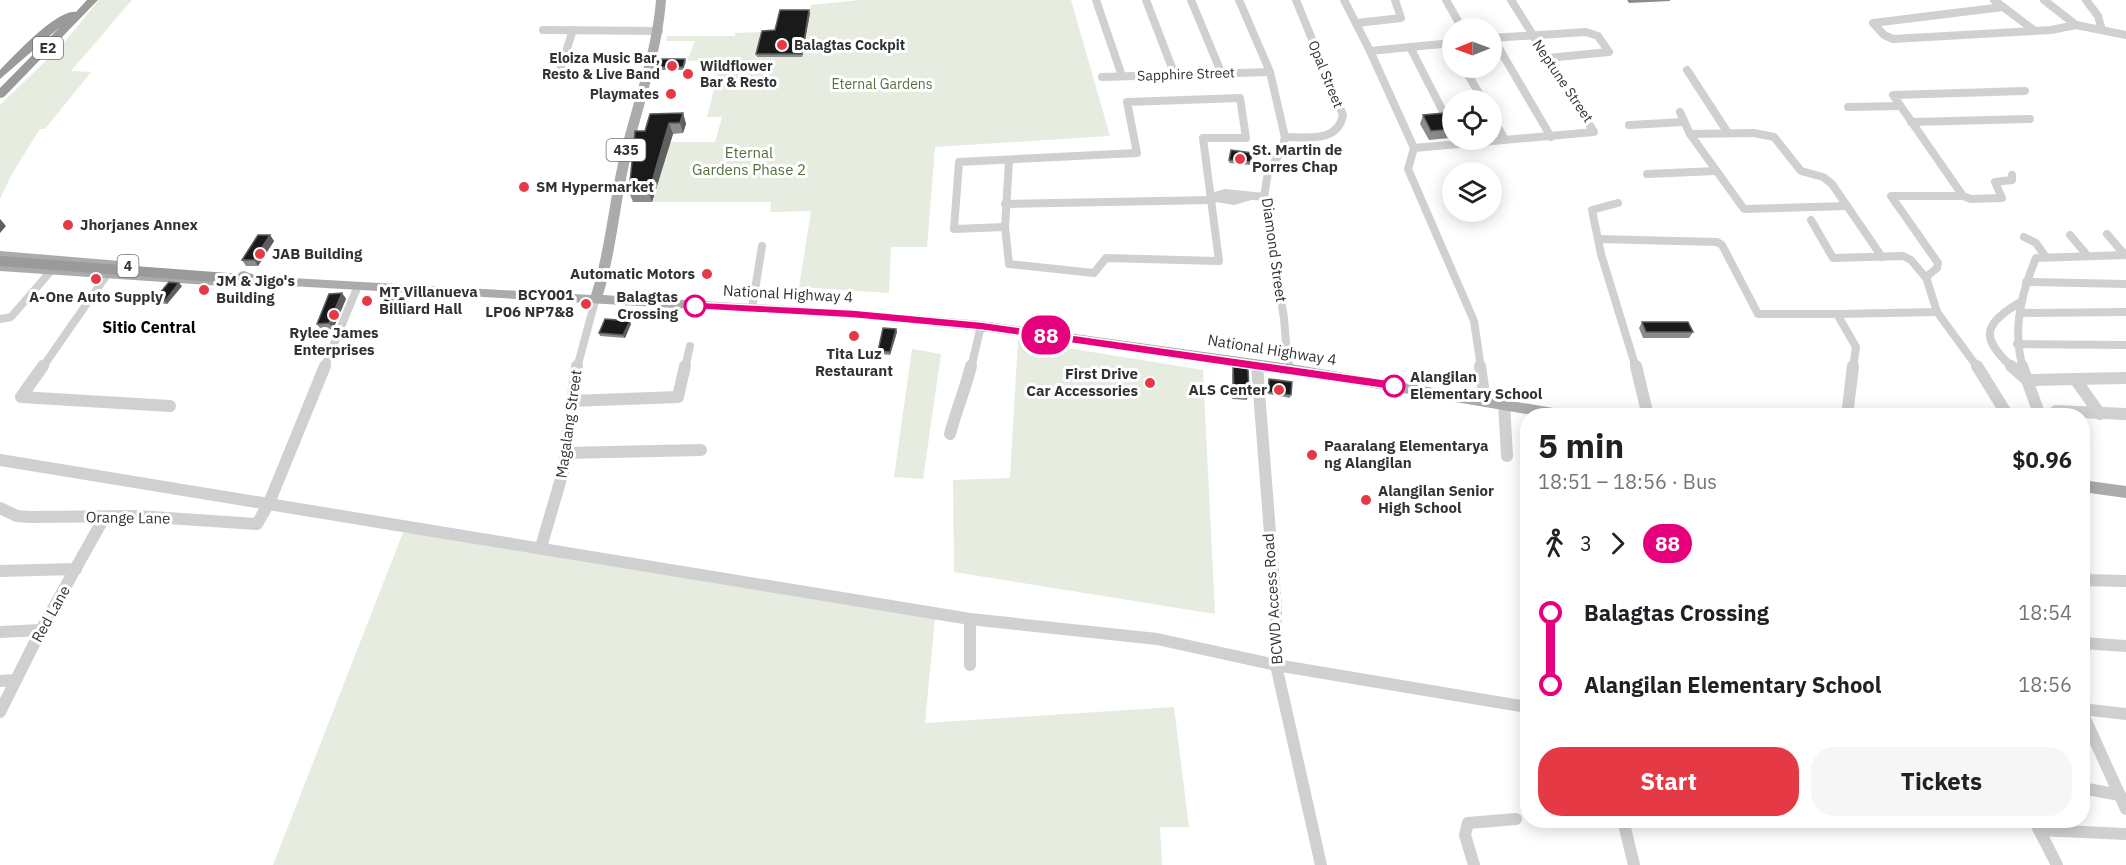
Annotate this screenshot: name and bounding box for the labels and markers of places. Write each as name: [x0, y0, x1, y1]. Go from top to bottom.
place label: Balagtas Cockpit: [794, 36, 905, 54]
marker: Balagtas Cockpit: [775, 38, 789, 52]
place label: Eloiza Music Bar, Resto & Live Band: [542, 49, 660, 83]
place label: Wildflower Bar & Resto: [700, 57, 777, 91]
marker: Eloiza Music Bar, Resto & Live Band: [665, 59, 679, 73]
marker: Wildflower Bar & Resto: [681, 67, 695, 81]
place label: Playmates: [590, 85, 659, 103]
marker: Playmates: [664, 87, 678, 101]
place label: St. Martin de Porres Chap: [1252, 140, 1342, 176]
marker: St. Martin de Porres Chap: [1233, 152, 1247, 166]
place label: SM Hypermarket: [536, 177, 654, 196]
marker: SM Hypermarket: [517, 180, 531, 194]
place label: Jhorjanes Annex: [80, 215, 198, 234]
marker: Jhorjanes Annex: [61, 218, 75, 232]
place label: JAB Building: [272, 244, 363, 263]
marker: JAB Building: [253, 247, 267, 261]
place label: Automatic Motors: [570, 264, 695, 283]
marker: Automatic Motors: [700, 267, 714, 281]
place label: JM & Jigo's Building: [216, 271, 296, 307]
marker: A-One Auto Supply: [89, 272, 103, 286]
place label: MT Villanueva Billiard Hall: [379, 282, 478, 318]
marker: JM & Jigo's Building: [197, 283, 211, 297]
place label: BCY001 LP06 NP7&8: [485, 285, 574, 321]
place label: A-One Auto Supply: [29, 287, 163, 306]
place label: Balagtas Crossing: [616, 287, 679, 323]
marker: MT Villanueva Billiard Hall: [360, 294, 374, 308]
marker: Balagtas Crossing: [684, 295, 706, 317]
marker: BCY001 LP06 NP7&8: [579, 297, 593, 311]
marker: Rylee James Enterprises: [327, 308, 341, 322]
place label: Rylee James Enterprises: [289, 323, 379, 359]
marker: Tita Luz Restaurant: [847, 329, 861, 343]
place label: Tita Luz Restaurant: [815, 344, 893, 380]
place label: First Drive Car Accessories: [1026, 364, 1138, 400]
place label: Alangilan Elementary School: [1410, 367, 1543, 403]
marker: Alangilan Elementary School: [1383, 375, 1405, 397]
marker: First Drive Car Accessories: [1143, 376, 1157, 390]
place label: ALS Center: [1189, 380, 1267, 399]
marker: ALS Center: [1272, 383, 1286, 397]
place label: Paaralang Elementarya ng Alangilan: [1324, 436, 1489, 472]
marker: Paaralang Elementarya ng Alangilan: [1305, 448, 1319, 462]
place label: Alangilan Senior High School: [1378, 481, 1494, 517]
marker: Alangilan Senior High School: [1359, 493, 1373, 507]

